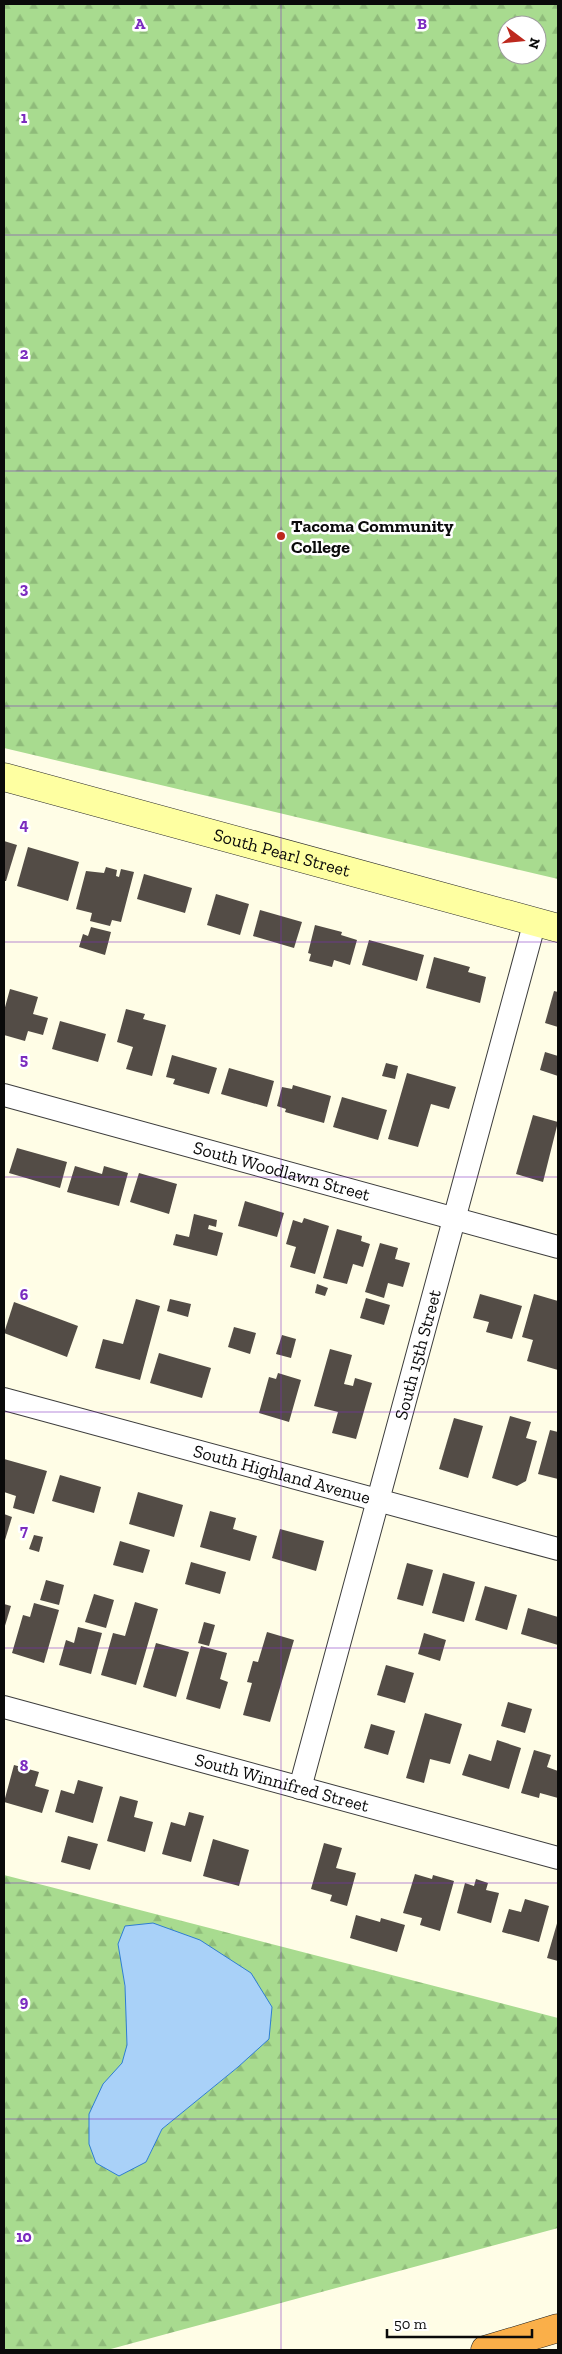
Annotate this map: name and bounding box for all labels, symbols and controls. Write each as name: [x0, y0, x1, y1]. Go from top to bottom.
text: A: [135, 14, 146, 33]
text: B: [417, 14, 427, 33]
north arrow: [497, 15, 547, 65]
text: N: [524, 36, 544, 51]
text: 1: [21, 108, 28, 127]
text: 2: [20, 344, 29, 363]
place label: Tacoma Community College: [291, 515, 454, 558]
marker: Tacoma Community College: [275, 530, 287, 542]
text: 3: [20, 579, 29, 598]
text: 4: [19, 815, 29, 834]
street label: South Pearl Street: [211, 824, 353, 882]
text: 5: [20, 1050, 28, 1069]
street label: South Woodlawn Street: [191, 1136, 373, 1206]
text: 6: [20, 1285, 29, 1304]
street label: South 15th Street: [390, 1287, 446, 1422]
street label: South Highland Avenue: [191, 1440, 373, 1509]
text: 7: [20, 1521, 28, 1540]
street label: South Winnifred Street: [192, 1749, 372, 1817]
text: 8: [20, 1756, 29, 1775]
text: 9: [20, 1992, 29, 2011]
text: 10: [16, 2227, 32, 2246]
scale bar: [387, 2306, 532, 2338]
text: 50 m: [394, 2315, 427, 2333]

